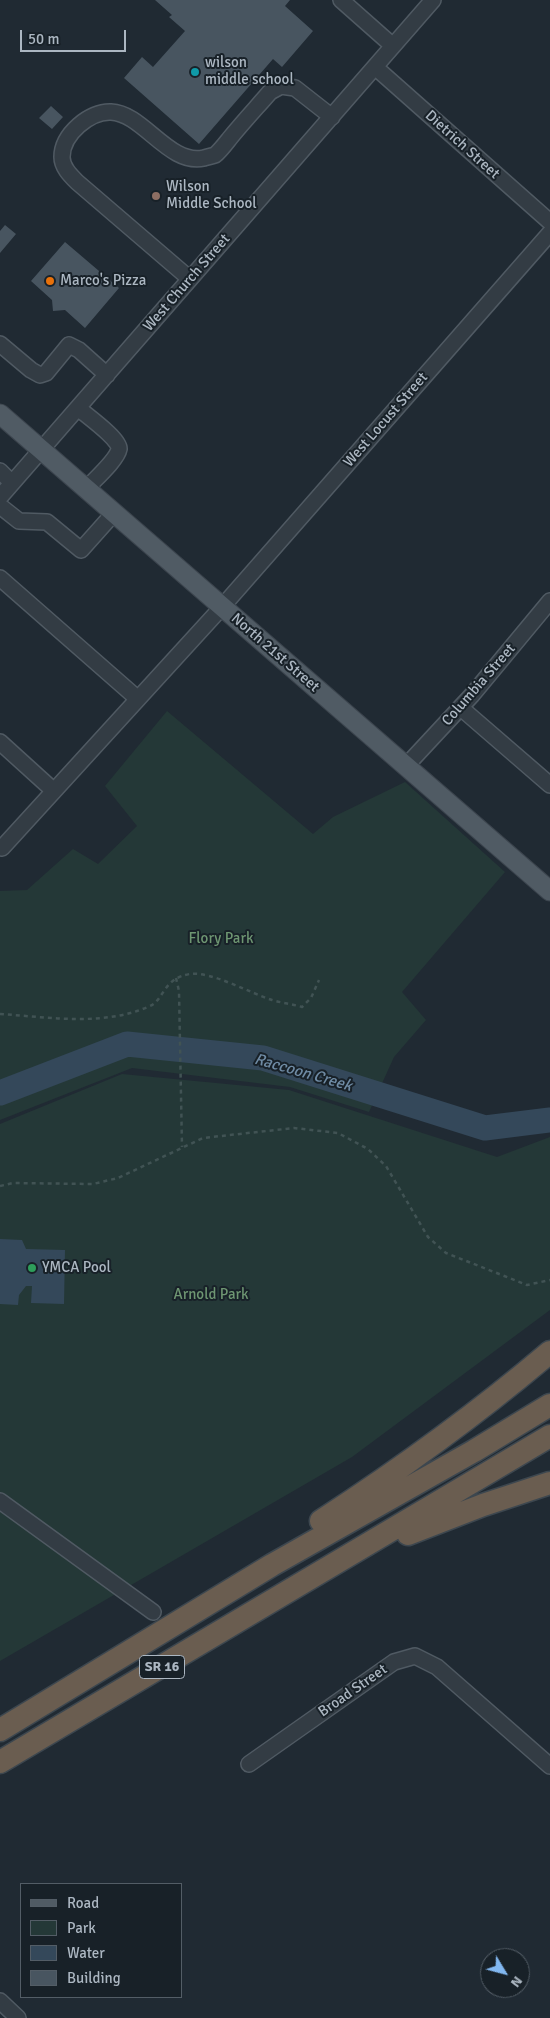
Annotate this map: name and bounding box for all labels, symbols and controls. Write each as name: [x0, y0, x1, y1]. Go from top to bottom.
scale bar: [22, 20, 129, 52]
text: 50 m: [28, 30, 59, 48]
place label: wilson middle school: [205, 54, 294, 89]
marker: wilson middle school: [189, 66, 201, 78]
street label: Dietrich Street: [421, 107, 503, 183]
place label: Wilson Middle School: [166, 178, 257, 213]
marker: Wilson Middle School: [150, 190, 162, 202]
street label: West Church Street: [140, 231, 234, 335]
place label: Marco's Pizza: [60, 272, 146, 290]
marker: Marco's Pizza: [44, 275, 56, 287]
street label: West Locust Street: [340, 369, 432, 471]
street label: North 21st Street: [227, 610, 323, 696]
street label: Columbia Street: [438, 640, 520, 730]
park label: Flory Park: [189, 930, 253, 948]
water label: Raccoon Creek: [252, 1050, 354, 1096]
place label: YMCA Pool: [42, 1259, 111, 1277]
marker: YMCA Pool: [26, 1262, 38, 1274]
park label: Arnold Park: [173, 1286, 249, 1304]
road number: SR 16: [140, 1655, 184, 1678]
street label: Broad Street: [315, 1661, 391, 1721]
legend: [20, 1883, 182, 1998]
text: Road: [67, 1894, 99, 1912]
text: Park: [67, 1919, 96, 1937]
text: Water: [67, 1944, 105, 1962]
north arrow: [480, 1948, 530, 1998]
text: Building: [67, 1969, 121, 1987]
text: N: [507, 1973, 526, 1991]

